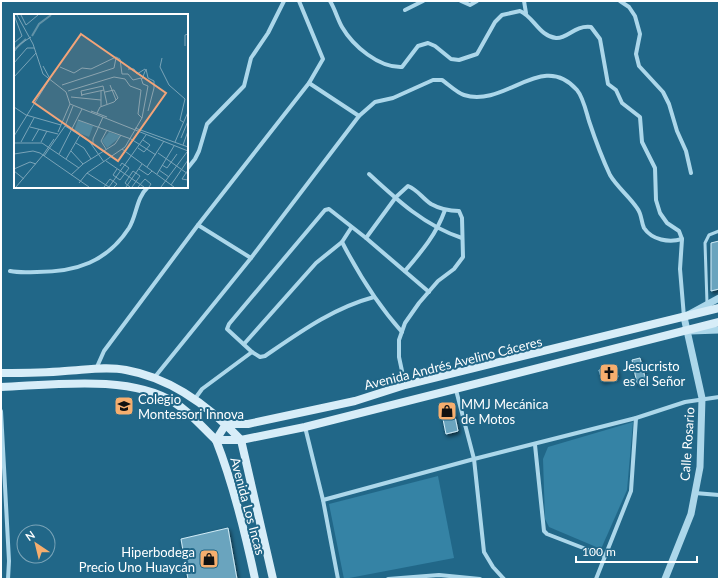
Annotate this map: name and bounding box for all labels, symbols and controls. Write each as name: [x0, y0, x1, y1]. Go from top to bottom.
inset map: [14, 14, 188, 188]
street label: Avenida Andrés Avelino Cáceres: [362, 333, 544, 393]
place label: Jesucristo es el Señor: [623, 358, 686, 389]
church icon: Jesucristo es el Señor: [598, 362, 620, 384]
place label: Colegio Montessori Innova: [138, 391, 244, 422]
school or university icon: Colegio Montessori Innova: [113, 395, 135, 417]
place label: MMJ Mecánica de Motos: [461, 396, 548, 427]
shop icon: MMJ Mecánica de Motos: [436, 400, 458, 422]
street label: Calle Rosario: [676, 407, 698, 481]
street label: Avenida Los Incas: [227, 455, 269, 557]
north arrow: [16, 524, 56, 564]
text: N: [23, 528, 37, 543]
scale bar: [576, 538, 697, 564]
place label: Hiperbodega Precio Uno Huaycán: [79, 544, 195, 575]
text: 100 m: [582, 544, 616, 559]
shop icon: Hiperbodega Precio Uno Huaycán: [198, 548, 220, 570]

